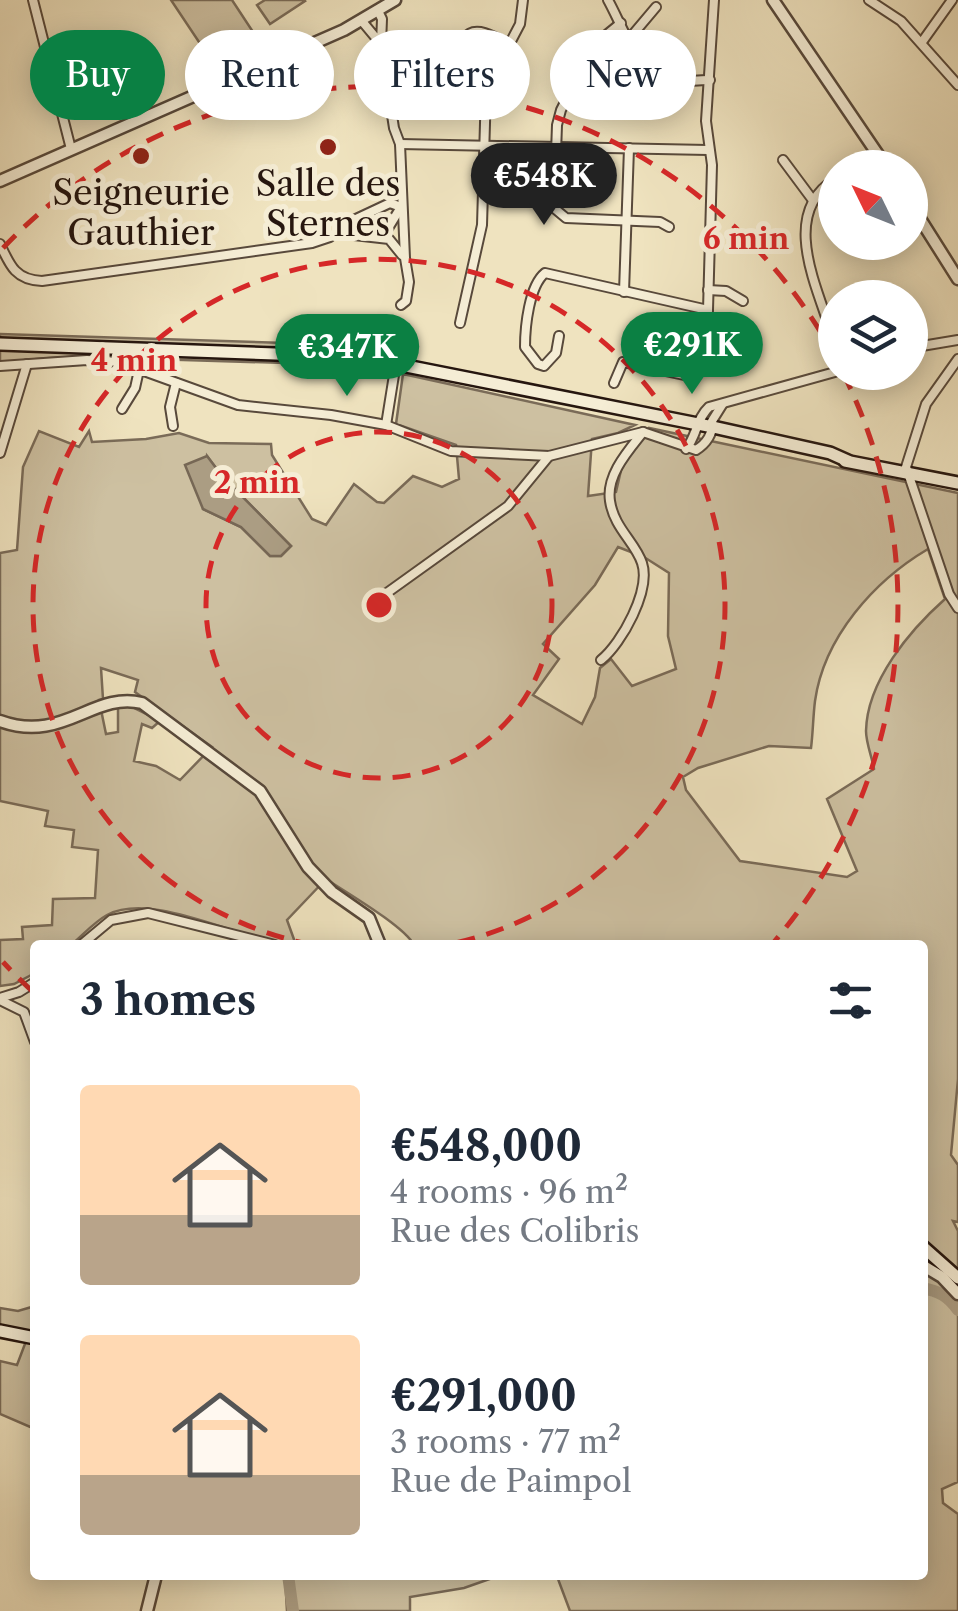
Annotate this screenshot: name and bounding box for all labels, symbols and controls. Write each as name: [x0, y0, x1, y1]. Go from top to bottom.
chip: Buy: [30, 30, 165, 120]
chip: Rent: [185, 30, 334, 120]
chip: Filters: [354, 30, 530, 120]
chip: New: [550, 30, 696, 120]
marker: Salle des Sternes: [317, 136, 339, 158]
pin: €548K: [474, 143, 614, 228]
marker: Seigneurie Gauthier: [130, 145, 152, 167]
north arrow: [818, 150, 928, 260]
map controls: [818, 150, 928, 390]
text: €548K: [493, 156, 595, 195]
place label: Salle des Sternes: [255, 162, 401, 245]
place label: Seigneurie Gauthier: [52, 171, 230, 254]
text: 6 min: [703, 220, 790, 257]
button: layers: [818, 280, 928, 390]
pin: €291K: [622, 312, 762, 397]
pin: €347K: [277, 314, 417, 399]
text: €291K: [643, 325, 741, 364]
text: €347K: [297, 327, 397, 366]
text: 4 min: [91, 342, 178, 379]
text: 2 min: [214, 464, 301, 501]
centre of rings: [361, 587, 397, 623]
icon: filters: [823, 973, 878, 1028]
text: 3 homes: [80, 974, 256, 1026]
text: €548,000: [390, 1120, 582, 1172]
icon: home: [160, 1125, 280, 1245]
text: 4 rooms · 96 m²: [390, 1172, 628, 1211]
text: Rue des Colibris: [390, 1211, 639, 1250]
text: €291,000: [390, 1370, 577, 1422]
icon: home: [160, 1375, 280, 1495]
text: 3 rooms · 77 m²: [390, 1422, 621, 1461]
text: Rue de Paimpol: [390, 1461, 631, 1500]

